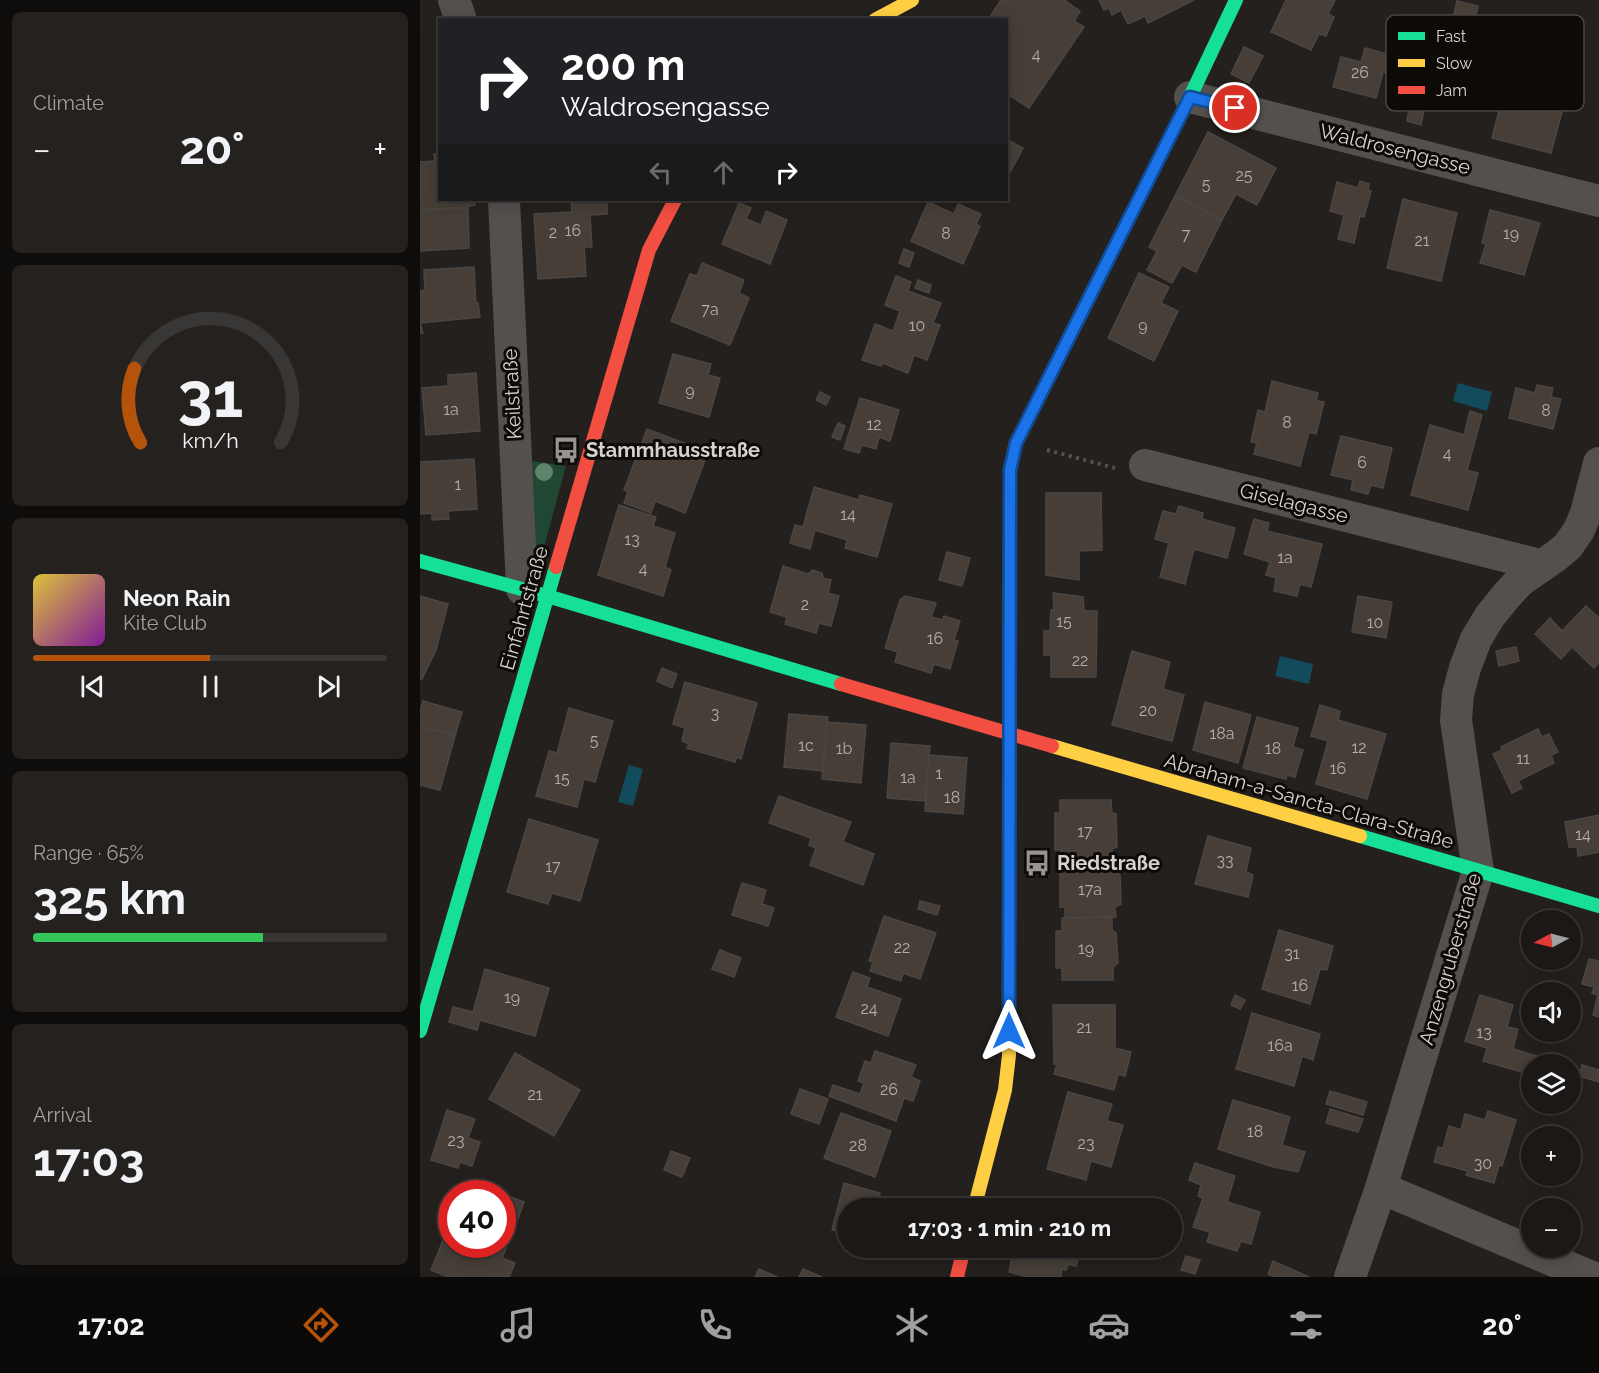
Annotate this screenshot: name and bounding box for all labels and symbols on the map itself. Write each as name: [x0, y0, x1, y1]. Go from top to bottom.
legend: [1386, 15, 1584, 111]
text: Fast: [1436, 27, 1467, 46]
house number: 4: [1032, 45, 1041, 64]
text: Slow: [1436, 54, 1472, 73]
house number: 26: [1351, 63, 1369, 82]
text: Jam: [1436, 81, 1467, 100]
pin: [1209, 82, 1260, 133]
street label: Waldrosengasse: [1317, 119, 1473, 179]
house number: 25: [1235, 166, 1253, 185]
house number: 5: [1202, 175, 1211, 194]
house number: 16: [565, 221, 581, 240]
house number: 2: [549, 223, 557, 242]
house number: 8: [941, 224, 951, 243]
house number: 19: [1503, 224, 1519, 243]
house number: 7: [1182, 225, 1191, 244]
house number: 21: [1414, 231, 1430, 250]
house number: 7a: [701, 300, 719, 319]
house number: 10: [909, 316, 925, 335]
house number: 9: [1138, 316, 1148, 335]
street label: Keilstraße: [498, 348, 526, 440]
house number: 9: [685, 381, 695, 400]
house number: 1a: [443, 400, 459, 419]
house number: 8: [1541, 401, 1551, 420]
house number: 8: [1282, 413, 1292, 432]
house number: 12: [866, 415, 882, 434]
bus stop icon: Stammhausstraße: [551, 435, 581, 465]
place label: Stammhausstraße: [586, 438, 760, 462]
house number: 4: [1443, 444, 1452, 463]
house number: 6: [1357, 453, 1367, 472]
house number: 1: [455, 475, 462, 494]
street label: Giselagasse: [1237, 478, 1351, 528]
house number: 14: [840, 505, 856, 524]
house number: 13: [624, 530, 640, 549]
street label: Einfahrtstraße: [495, 543, 553, 673]
house number: 1a: [1277, 548, 1293, 567]
house number: 4: [639, 559, 648, 578]
house number: 2: [801, 595, 809, 614]
house number: 15: [1056, 612, 1072, 631]
house number: 10: [1367, 613, 1383, 632]
house number: 16: [927, 629, 943, 648]
house number: 22: [1072, 651, 1088, 670]
house number: 20: [1139, 701, 1157, 720]
house number: 3: [711, 704, 719, 723]
house number: 18a: [1209, 724, 1235, 743]
house number: 5: [590, 731, 599, 750]
house number: 1c: [798, 736, 814, 755]
house number: 12: [1351, 738, 1367, 757]
house number: 1b: [836, 739, 852, 758]
house number: 18: [1265, 739, 1281, 758]
street label: Abraham-a-Sancta-Clara-Straße: [1162, 748, 1457, 854]
house number: 11: [1516, 749, 1530, 768]
house number: 16: [1330, 759, 1346, 778]
house number: 1: [936, 764, 943, 783]
house number: 1a: [900, 768, 916, 787]
house number: 15: [554, 769, 570, 788]
house number: 18: [944, 788, 960, 807]
house number: 17: [1077, 822, 1093, 841]
house number: 14: [1575, 825, 1591, 844]
bus stop icon: Riedstraße: [1022, 848, 1052, 878]
place label: Riedstraße: [1057, 851, 1160, 875]
house number: 33: [1216, 851, 1234, 870]
house number: 17: [545, 857, 561, 876]
street label: Anzengruberstraße: [1414, 870, 1486, 1048]
house number: 17a: [1078, 880, 1102, 899]
north arrow: [1521, 910, 1581, 970]
house number: 22: [894, 938, 910, 957]
house number: 19: [1078, 939, 1094, 958]
house number: 31: [1284, 944, 1300, 963]
house number: 16: [1292, 976, 1308, 995]
house number: 19: [504, 988, 520, 1007]
house number: 24: [860, 999, 878, 1018]
position arrow: [977, 999, 1041, 1063]
house number: 21: [1076, 1018, 1092, 1037]
house number: 13: [1476, 1023, 1492, 1042]
house number: 16a: [1267, 1036, 1293, 1055]
house number: 26: [880, 1080, 898, 1099]
house number: 21: [527, 1085, 543, 1104]
house number: 18: [1247, 1122, 1263, 1141]
house number: 23: [448, 1131, 464, 1150]
house number: 23: [1078, 1134, 1094, 1153]
house number: 28: [849, 1136, 867, 1155]
house number: 30: [1474, 1154, 1492, 1173]
speed limit sign: 40: [438, 1180, 516, 1258]

